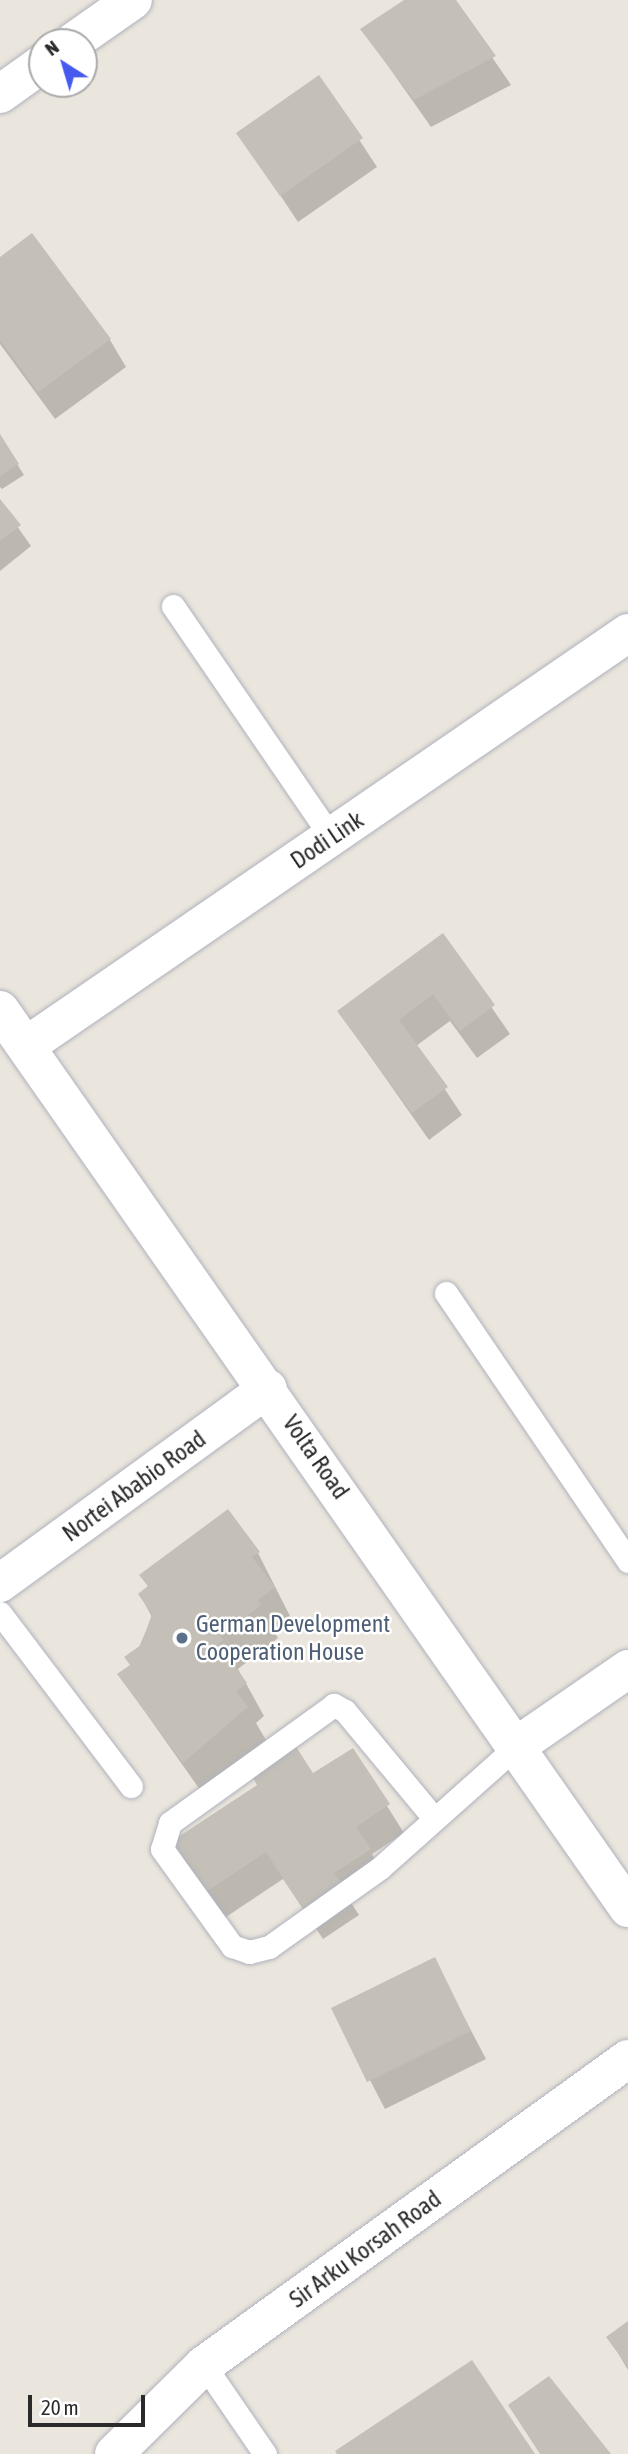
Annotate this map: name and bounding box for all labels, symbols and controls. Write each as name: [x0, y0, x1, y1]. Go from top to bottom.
north arrow: [28, 28, 98, 98]
text: N: [40, 36, 63, 60]
street label: Dodi Link: [285, 805, 369, 875]
street label: Volta Road: [277, 1409, 355, 1505]
street label: Nortei Ababio Road: [57, 1424, 211, 1548]
place label: German Development Cooperation House: [196, 1610, 390, 1666]
marker: German Development Cooperation House: [174, 1630, 190, 1646]
street label: Sir Arku Korsah Road: [284, 2184, 446, 2314]
scale bar: [32, 2380, 149, 2424]
text: 20 m: [41, 2395, 79, 2419]

